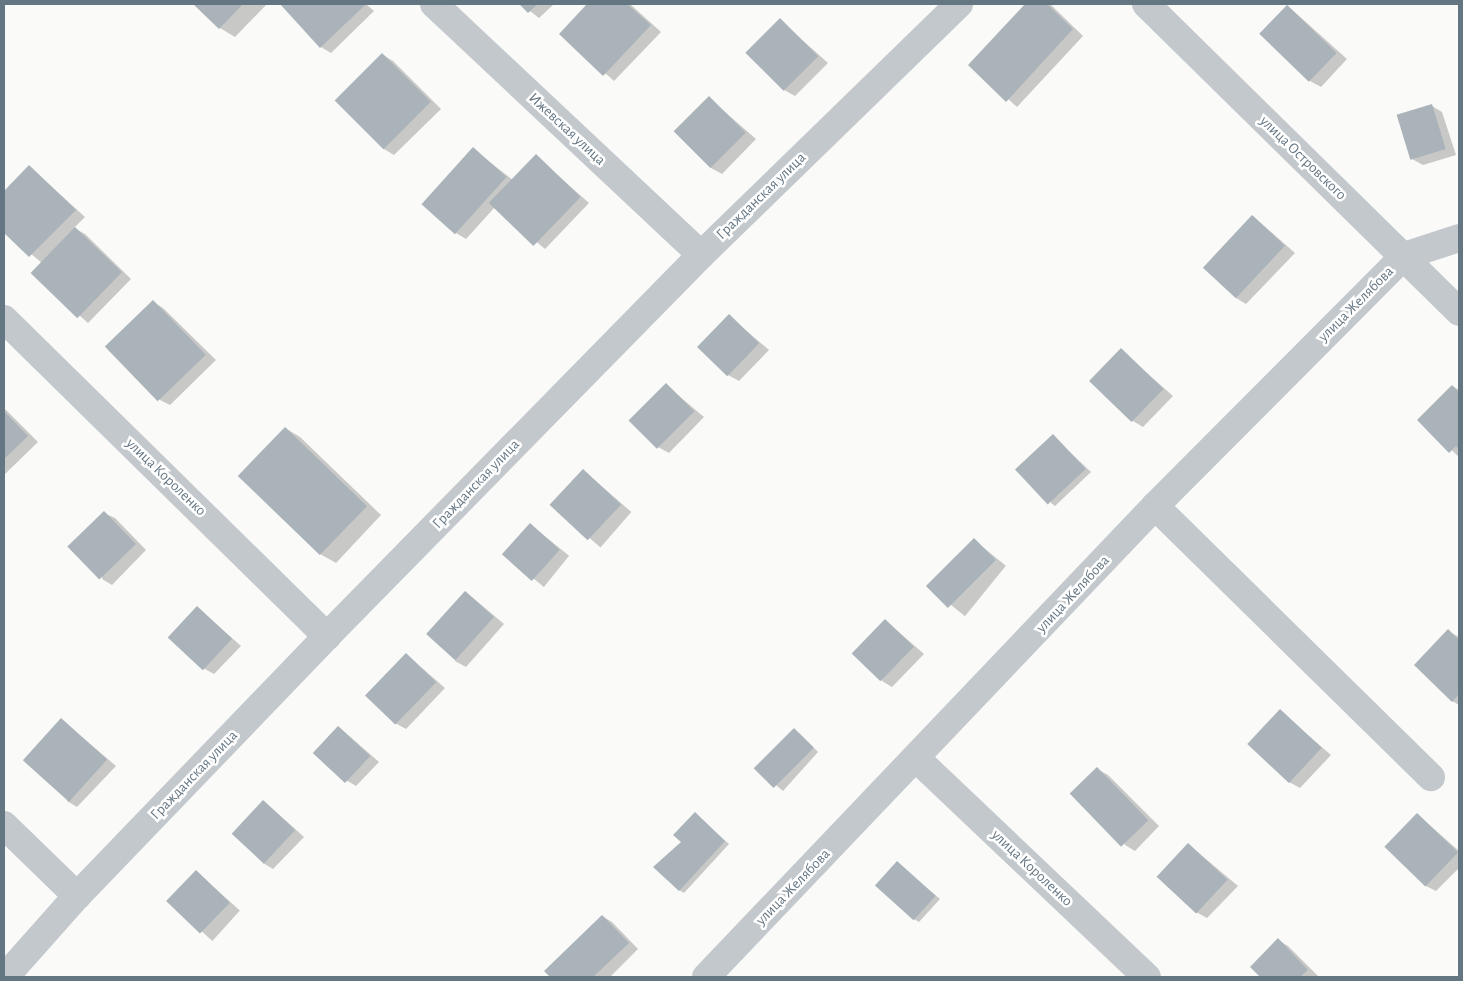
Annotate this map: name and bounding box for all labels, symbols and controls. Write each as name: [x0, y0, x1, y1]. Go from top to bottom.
street label: Ижевская улица: [525, 89, 609, 169]
street label: улица Островского: [1256, 112, 1350, 204]
street label: Гражданская улица: [712, 149, 810, 243]
street label: улица Желябова: [1315, 263, 1397, 345]
street label: улица Короленко: [122, 434, 210, 520]
street label: Гражданская улица: [429, 435, 523, 533]
street label: улица Желябова: [1033, 552, 1113, 636]
street label: Гражданская улица: [147, 726, 241, 824]
street label: улица Короленко: [988, 826, 1076, 910]
street label: улица Желябова: [752, 845, 834, 929]

